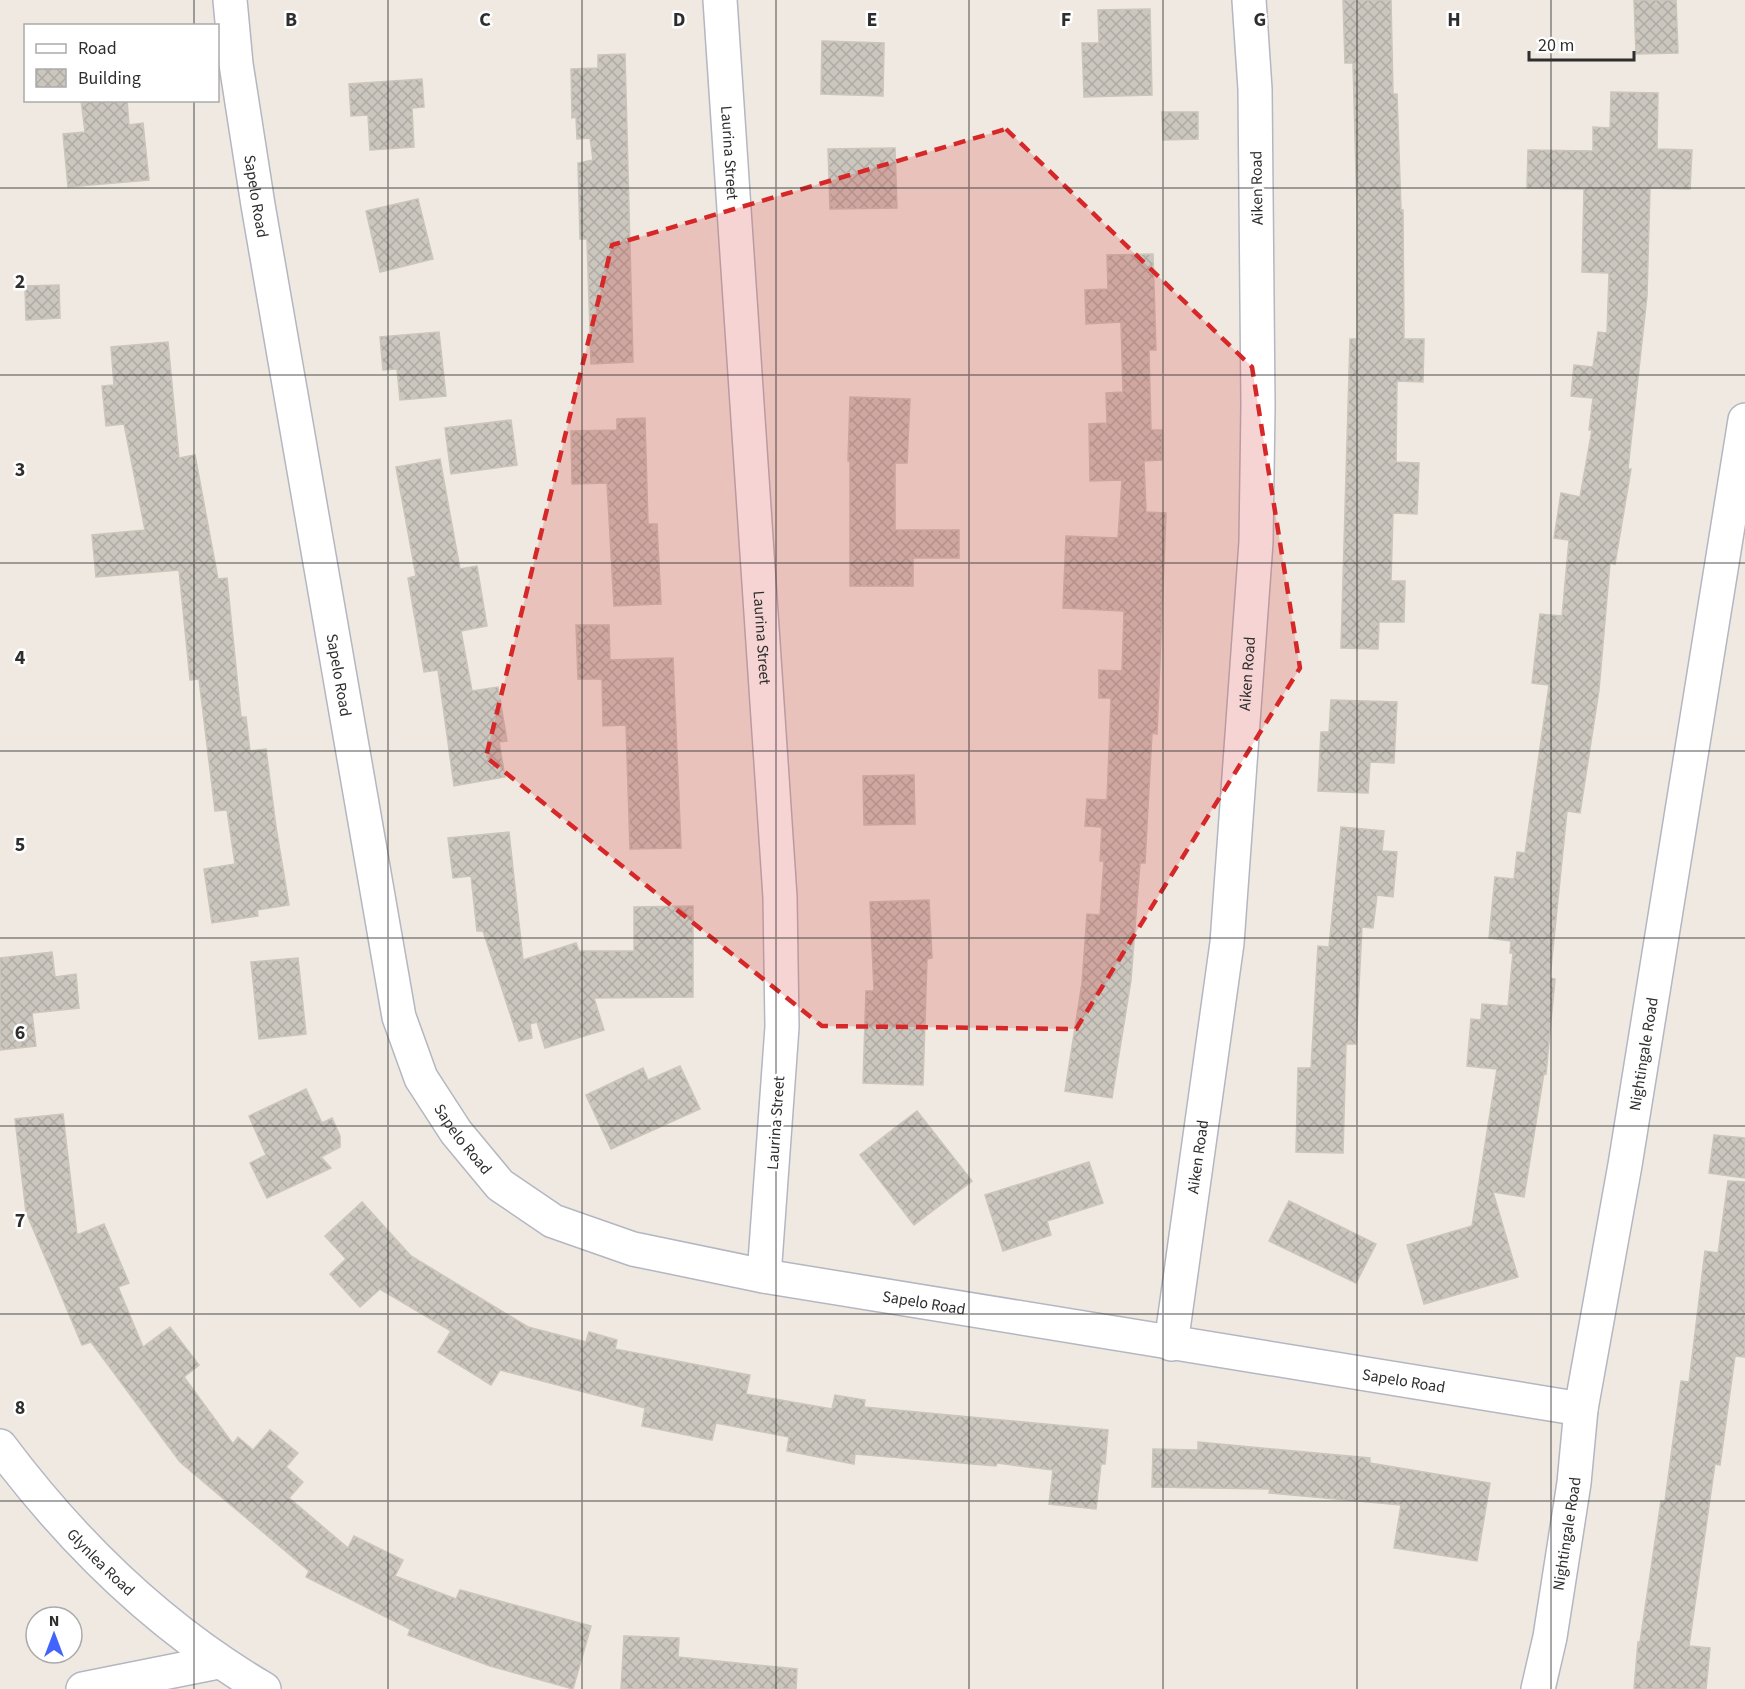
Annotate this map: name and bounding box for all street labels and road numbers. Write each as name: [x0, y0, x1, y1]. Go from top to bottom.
street label: Laurina Street: [715, 105, 743, 201]
street label: Aiken Road: [1245, 151, 1269, 225]
street label: Sapelo Road: [238, 153, 273, 239]
street label: Laurina Street: [748, 590, 776, 686]
street label: Sapelo Road: [321, 632, 357, 718]
street label: Aiken Road: [1234, 636, 1261, 712]
street label: Nightingale Road: [1624, 996, 1664, 1112]
street label: Laurina Street: [762, 1075, 790, 1171]
street label: Sapelo Road: [428, 1100, 497, 1179]
street label: Aiken Road: [1182, 1119, 1214, 1195]
street label: Sapelo Road: [881, 1285, 967, 1321]
street label: Sapelo Road: [1360, 1364, 1447, 1399]
street label: Nightingale Road: [1547, 1476, 1587, 1592]
street label: Glynlea Road: [62, 1524, 139, 1601]

